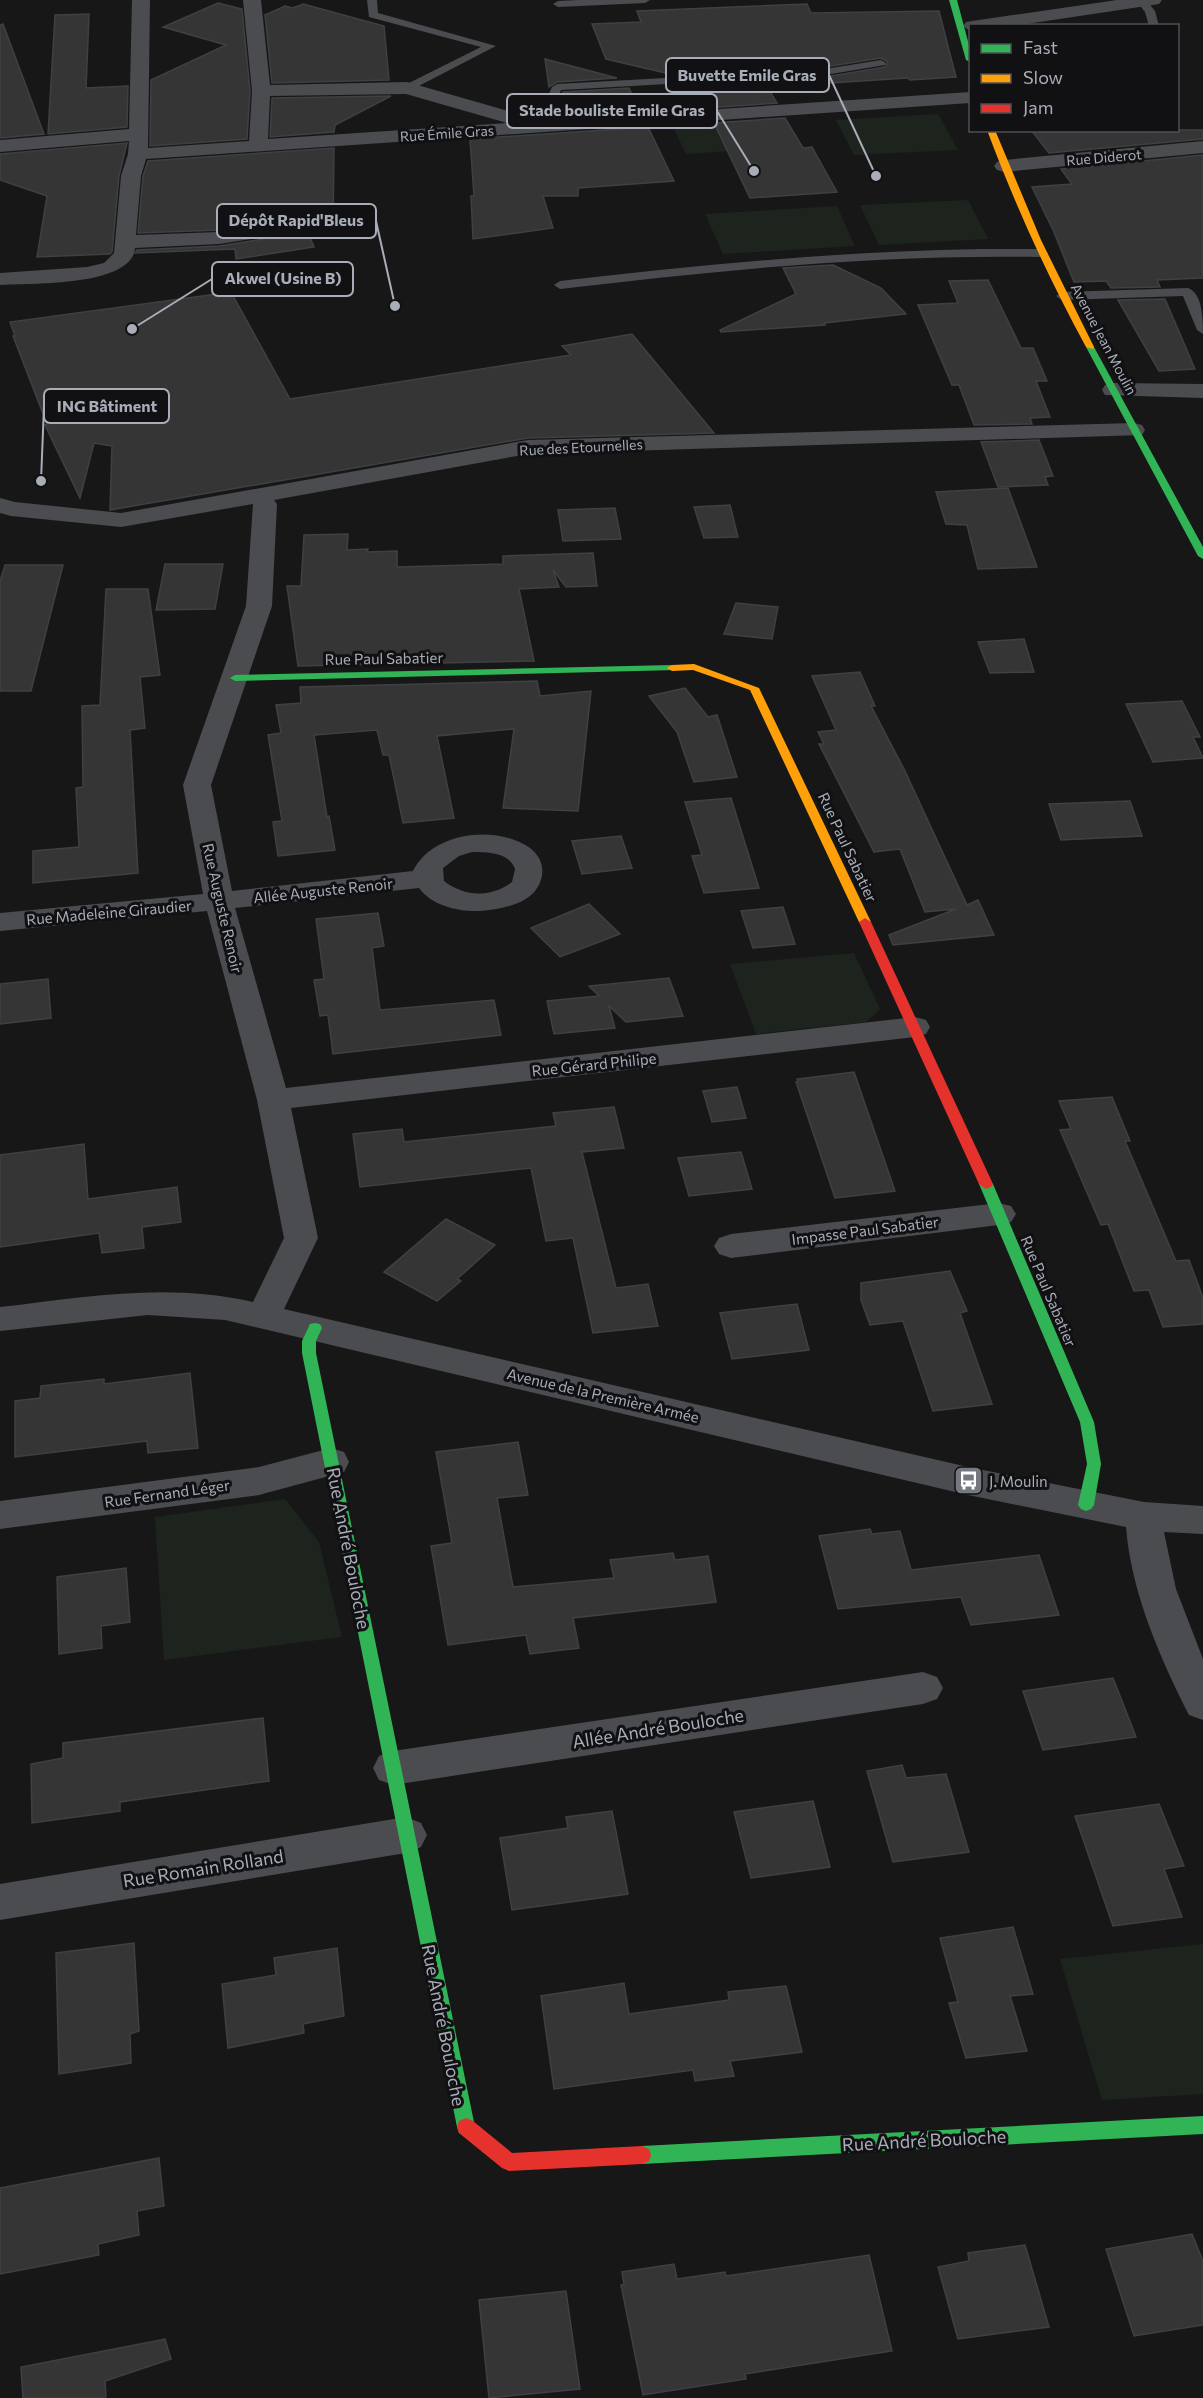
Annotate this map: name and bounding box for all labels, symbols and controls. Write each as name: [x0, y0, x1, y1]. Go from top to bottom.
legend: [969, 24, 1179, 132]
text: Fast: [1023, 36, 1058, 58]
callout: Buvette Emile Gras: [666, 58, 829, 92]
text: Buvette Emile Gras: [677, 65, 817, 84]
text: Slow: [1023, 66, 1063, 88]
callout: Stade bouliste Emile Gras: [507, 94, 717, 128]
text: Jam: [1023, 96, 1053, 118]
text: Stade bouliste Emile Gras: [519, 100, 705, 119]
street label: Rue Émile Gras: [399, 121, 495, 145]
street label: Rue Diderot: [1065, 145, 1143, 169]
callout: Dépôt Rapid'Bleus: [217, 204, 376, 238]
text: Dépôt Rapid'Bleus: [228, 210, 364, 229]
callout: Akwel (Usine B): [212, 262, 353, 296]
text: Akwel (Usine B): [224, 268, 342, 287]
street label: Avenue Jean Moulin: [1067, 280, 1141, 398]
callout: ING Bâtiment: [44, 389, 169, 423]
text: ING Bâtiment: [57, 396, 157, 415]
street label: Rue des Etournelles: [519, 435, 643, 459]
street label: Rue Paul Sabatier: [324, 648, 444, 668]
street label: Rue Paul Sabatier: [815, 789, 881, 905]
street label: Rue Auguste Renoir: [199, 841, 247, 975]
street label: Allée Auguste Renoir: [252, 874, 394, 906]
street label: Rue Madeleine Giraudier: [26, 896, 193, 928]
street label: Rue Gérard Philipe: [531, 1048, 657, 1080]
street label: Impasse Paul Sabatier: [790, 1212, 940, 1248]
street label: Rue Paul Sabatier: [1018, 1233, 1080, 1349]
street label: Avenue de la Première Armée: [505, 1364, 701, 1426]
street label: Rue André Bouloche: [323, 1465, 375, 1631]
bus stop icon: J. Moulin: [952, 1465, 984, 1497]
place label: J. Moulin: [989, 1472, 1048, 1490]
street label: Rue Fernand Léger: [103, 1475, 231, 1511]
street label: Allée André Bouloche: [571, 1704, 745, 1752]
street label: Rue Romain Rolland: [121, 1844, 285, 1892]
street label: Rue André Bouloche: [418, 1942, 470, 2108]
street label: Rue André Bouloche: [841, 2125, 1007, 2155]

